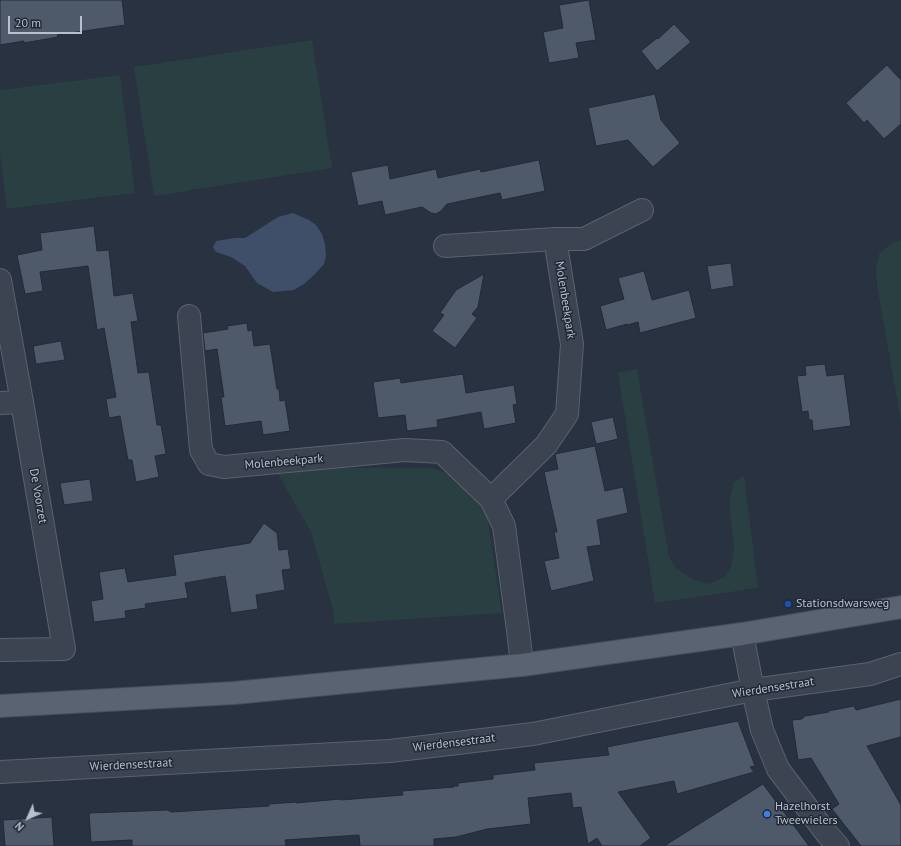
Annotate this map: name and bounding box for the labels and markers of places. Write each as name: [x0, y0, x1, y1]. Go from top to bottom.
place label: Stationsdwarsweg: [796, 597, 889, 611]
marker: Stationsdwarsweg: [783, 599, 793, 609]
place label: Hazelhorst Tweewielers: [775, 800, 838, 828]
marker: Hazelhorst Tweewielers: [762, 809, 772, 819]

